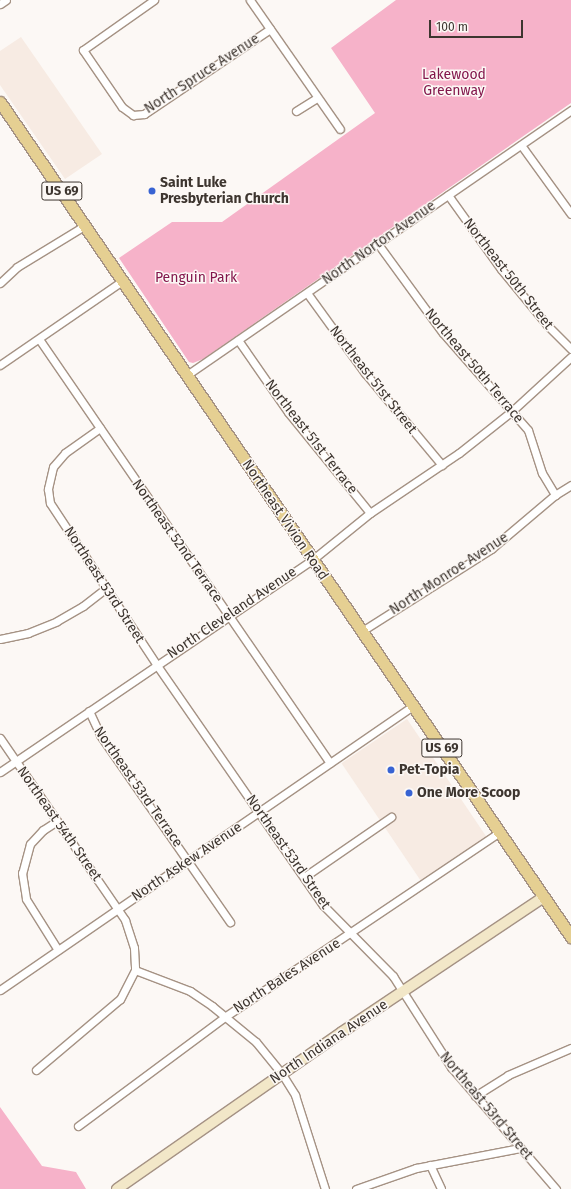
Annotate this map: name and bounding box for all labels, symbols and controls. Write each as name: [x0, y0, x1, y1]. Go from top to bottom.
scale bar: [431, 12, 525, 38]
text: 100 m: [436, 20, 468, 34]
street label: North Spruce Avenue: [141, 31, 263, 117]
park label: Lakewood Greenway: [422, 67, 486, 100]
place label: Saint Luke Presbyterian Church: [160, 175, 289, 208]
road number: US 69: [41, 180, 83, 202]
marker: Saint Luke Presbyterian Church: [147, 186, 157, 196]
street label: North Norton Avenue: [319, 198, 439, 288]
street label: Northeast 50th Street: [459, 215, 557, 333]
park label: Penguin Park: [155, 270, 237, 286]
street label: Northeast 50th Terrace: [421, 305, 527, 427]
street label: Northeast 51st Street: [326, 323, 420, 437]
street label: Northeast 51st Terrace: [261, 377, 361, 497]
street label: Northeast Vivion Road: [238, 457, 332, 583]
street label: Northeast 52nd Terrace: [128, 476, 226, 606]
street label: Northeast 53rd Street: [60, 524, 148, 646]
street label: North Monroe Avenue: [386, 529, 512, 619]
street label: North Cleveland Avenue: [164, 563, 300, 663]
street label: Northeast 53rd Terrace: [90, 723, 186, 851]
road number: US 69: [421, 737, 463, 759]
place label: Pet-Topia: [399, 762, 459, 778]
street label: Northeast 54th Street: [13, 763, 105, 885]
marker: Pet-Topia: [386, 765, 396, 775]
place label: One More Scoop: [417, 785, 520, 801]
marker: One More Scoop: [404, 788, 414, 798]
street label: Northeast 53rd Street: [242, 792, 334, 912]
street label: North Askew Avenue: [129, 819, 245, 905]
street label: North Bales Avenue: [230, 935, 344, 1017]
street label: North Indiana Avenue: [267, 996, 391, 1088]
street label: Northeast 53rd Street: [436, 1049, 536, 1163]

